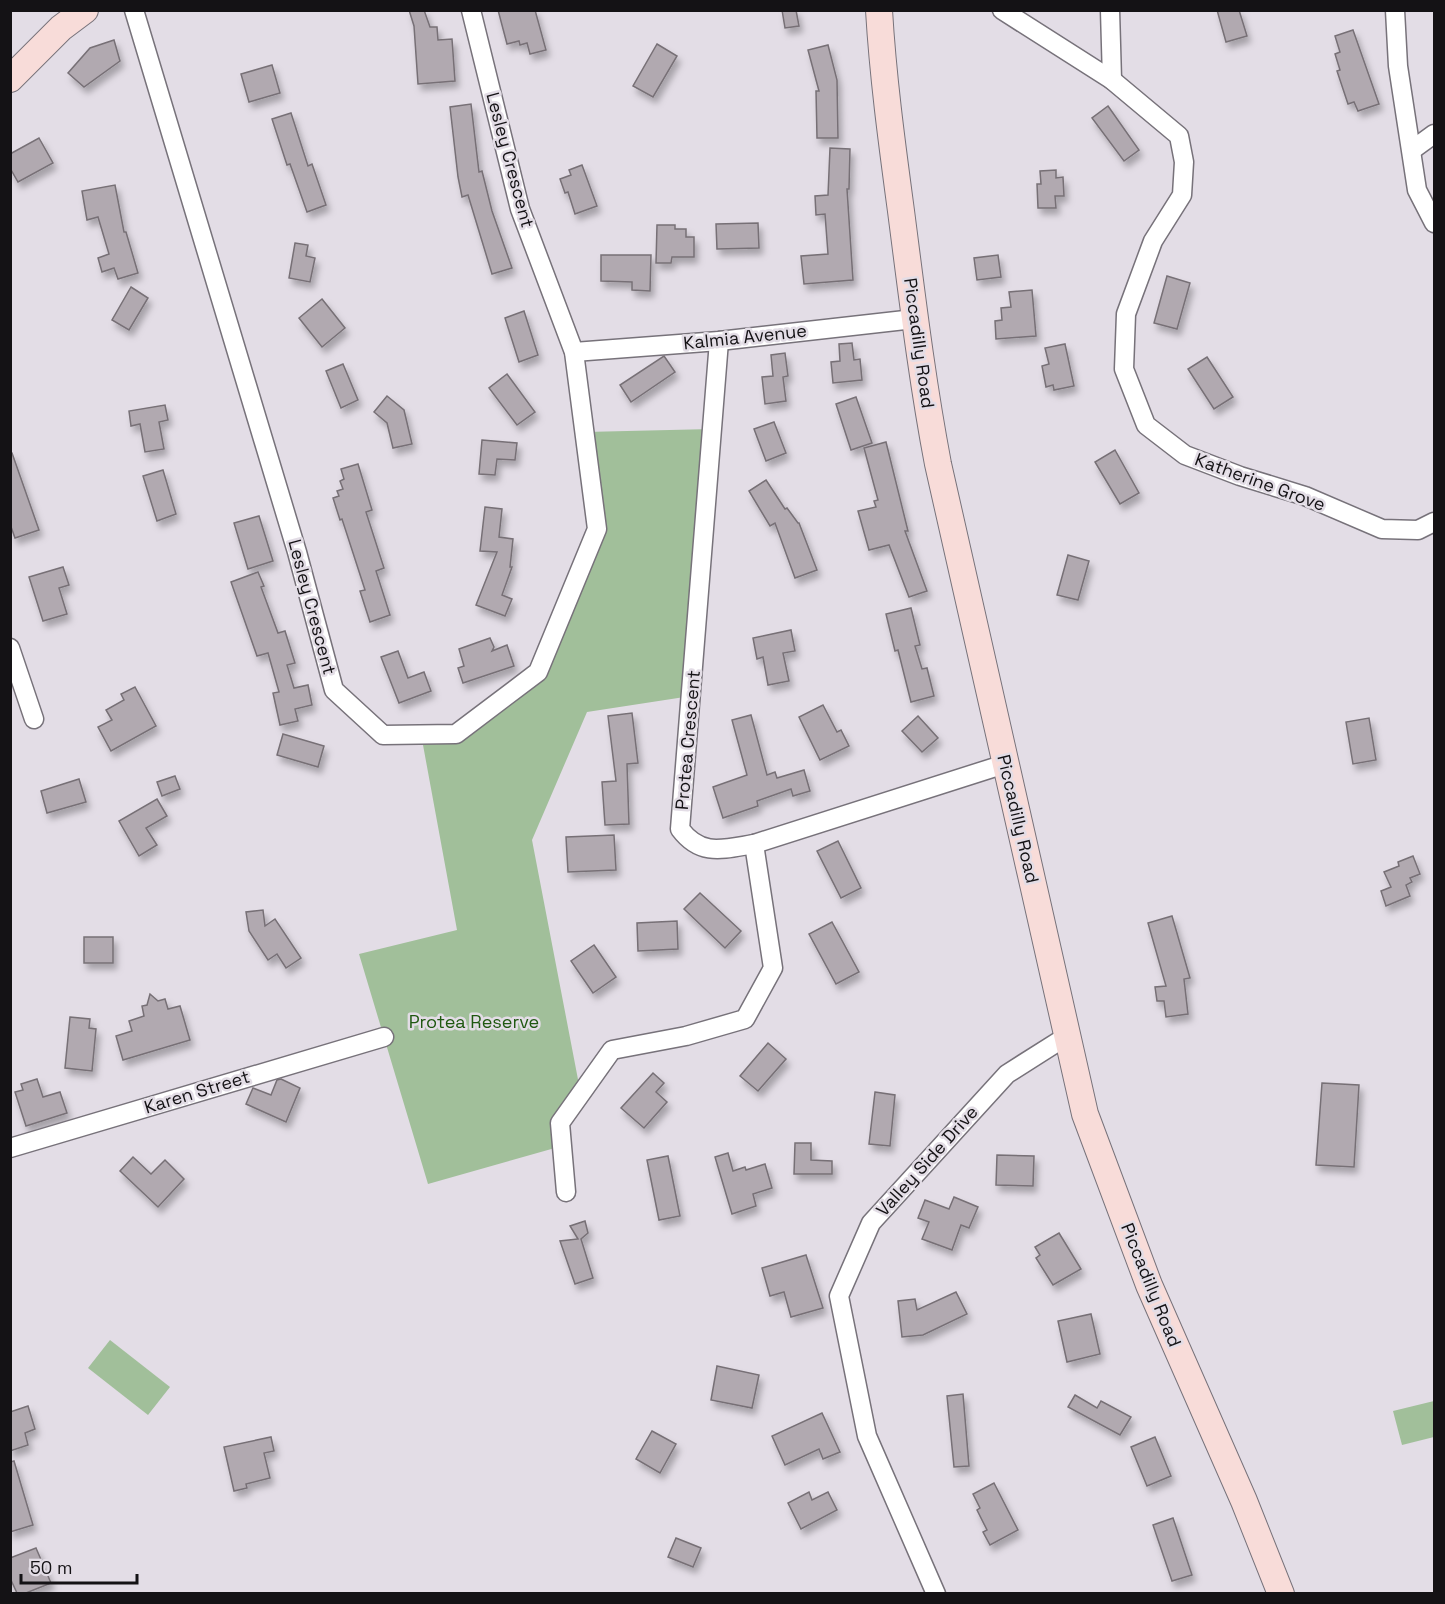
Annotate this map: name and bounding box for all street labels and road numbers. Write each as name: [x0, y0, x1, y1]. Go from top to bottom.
street label: Lesley Crescent: [481, 90, 540, 230]
street label: Piccadilly Road: [899, 276, 940, 410]
street label: Kalmia Avenue: [682, 319, 808, 354]
street label: Katherine Grove: [1192, 447, 1329, 516]
street label: Lesley Crescent: [283, 537, 342, 677]
street label: Protea Crescent: [670, 669, 705, 811]
street label: Piccadilly Road: [992, 752, 1044, 886]
street label: Karen Street: [141, 1065, 252, 1118]
street label: Valley Side Drive: [871, 1100, 982, 1221]
street label: Piccadilly Road: [1116, 1220, 1187, 1350]

